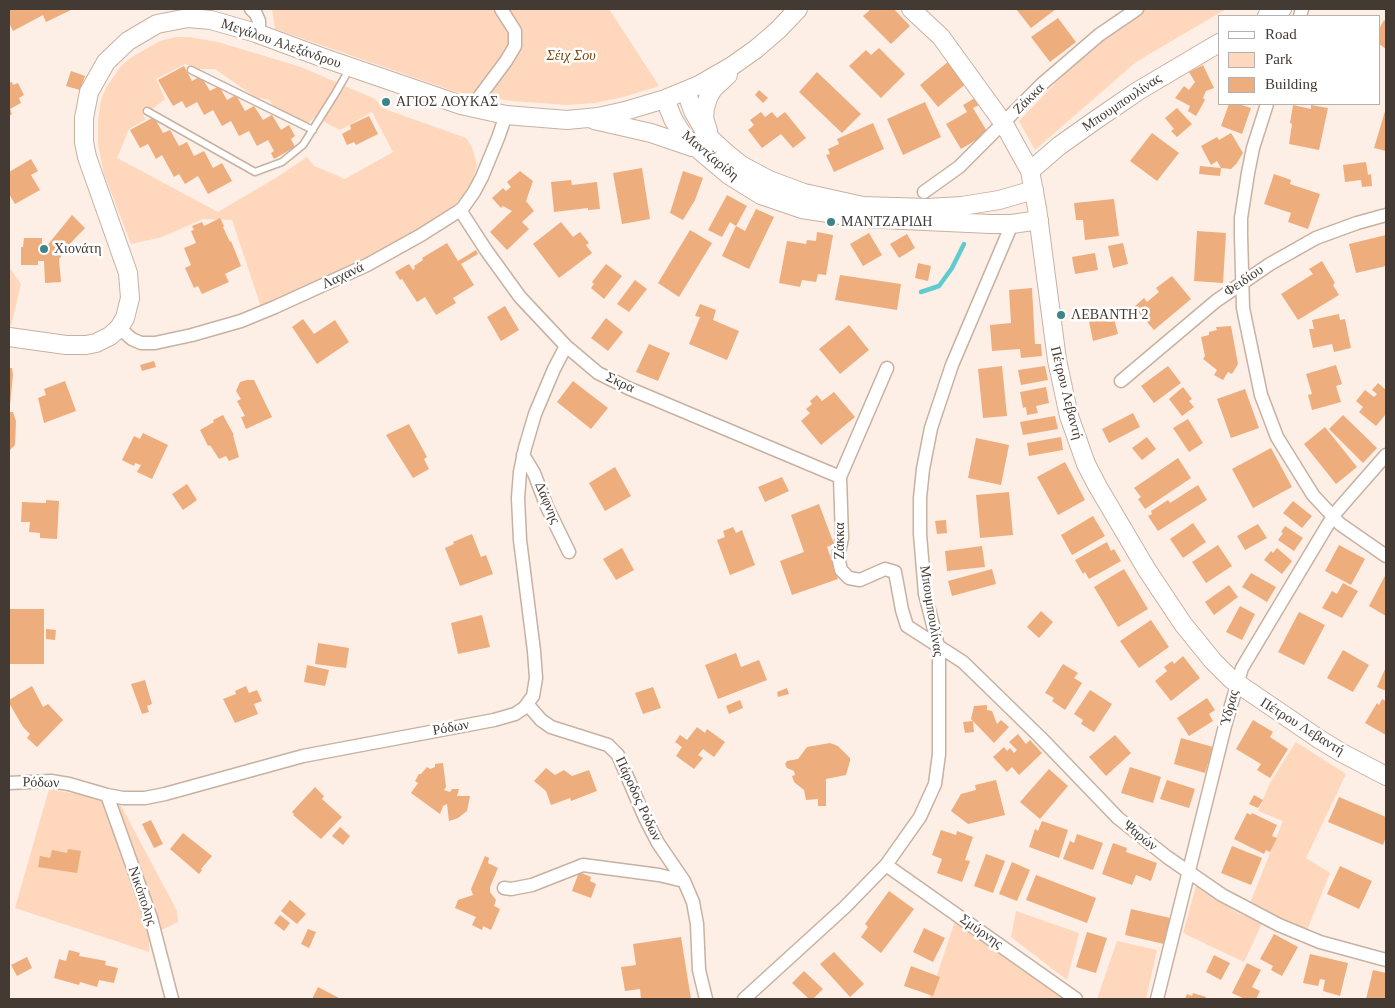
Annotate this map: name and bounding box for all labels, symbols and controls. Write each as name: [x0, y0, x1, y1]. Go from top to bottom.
legend: [1218, 15, 1380, 105]
street label: Μεγάλου Αλεξάνδρου: [219, 16, 343, 72]
text: Road: [1265, 26, 1297, 42]
park label: Σέιχ Σου: [546, 48, 596, 64]
text: Park: [1265, 51, 1293, 67]
street label: Μπουμπουλίνας: [1079, 70, 1165, 136]
text: Building: [1265, 76, 1318, 92]
street label: Ζάκκα: [1010, 80, 1048, 118]
place label: ΑΓΙΟΣ ΛΟΥΚΑΣ: [396, 94, 498, 110]
marker: ΑΓΙΟΣ ΛΟΥΚΑΣ: [380, 96, 392, 108]
street label: Μαντζαρίδη: [678, 127, 742, 185]
place label: ΜΑΝΤΖΑΡΙΔΗ: [841, 214, 932, 230]
marker: ΜΑΝΤΖΑΡΙΔΗ: [825, 216, 837, 228]
place label: Χιονάτη: [54, 241, 101, 257]
marker: Χιονάτη: [38, 243, 50, 255]
street label: Λαχανά: [319, 259, 367, 293]
street label: Φειδίου: [1221, 262, 1267, 300]
place label: ΛΕΒΑΝΤΗ 2: [1071, 307, 1148, 323]
marker: ΛΕΒΑΝΤΗ 2: [1055, 309, 1067, 321]
street label: Πέτρου Λεβαντή: [1046, 344, 1086, 442]
street label: Σκρα: [603, 369, 637, 397]
street label: Δάφνης: [531, 480, 563, 526]
street label: Ζάκκα: [832, 522, 848, 560]
street label: Μπουμπουλίνας: [916, 564, 946, 658]
street label: Ύδρας: [1217, 688, 1243, 728]
street label: Πέτρου Λεβαντή: [1257, 694, 1347, 760]
street label: Ρόδων: [431, 717, 471, 739]
street label: Πάροδος Ρόδων: [611, 754, 665, 844]
street label: Ρόδων: [22, 774, 60, 792]
street label: Ψαρών: [1119, 817, 1161, 855]
street label: Νικόπολης: [124, 864, 160, 928]
street label: Σμύρνης: [956, 911, 1006, 953]

